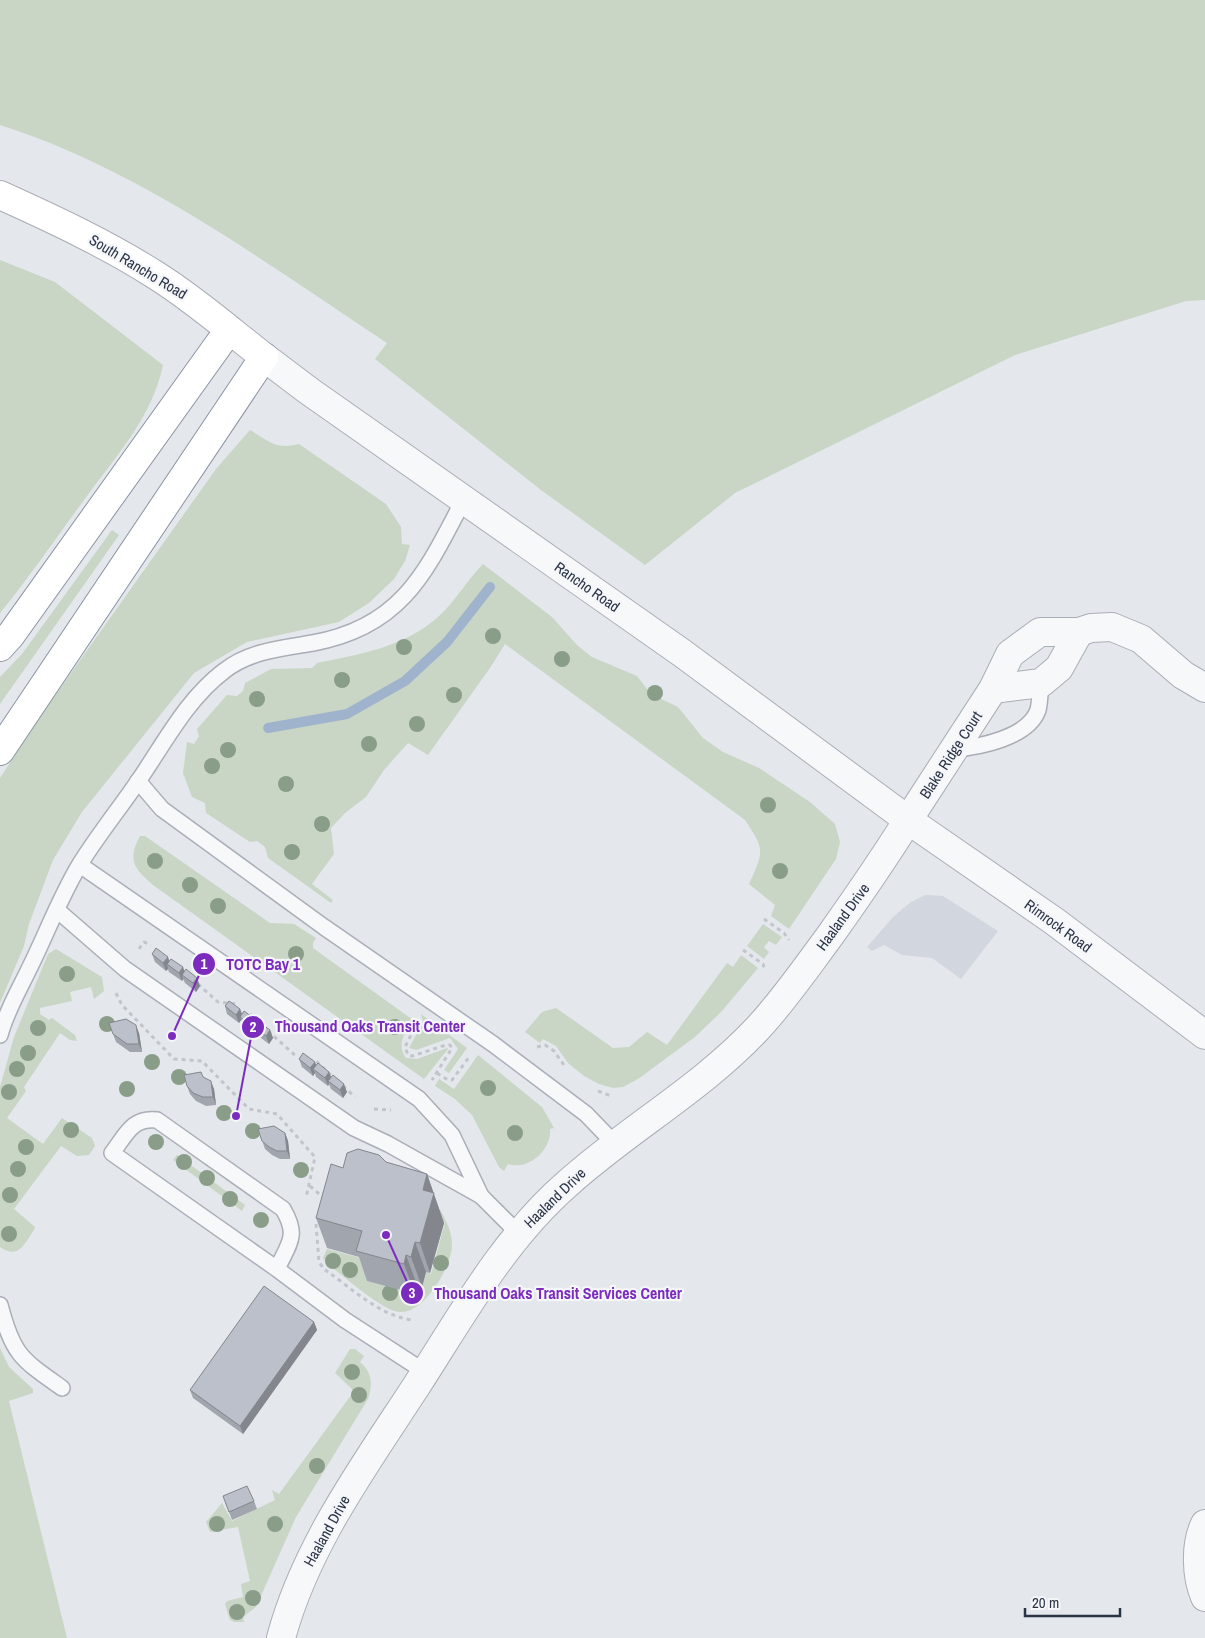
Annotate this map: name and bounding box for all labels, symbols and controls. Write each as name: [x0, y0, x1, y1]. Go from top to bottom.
street label: South Rancho Road: [85, 229, 191, 304]
street label: Rancho Road: [550, 556, 624, 617]
street label: Blake Ridge Court: [914, 706, 987, 803]
street label: Haaland Drive: [811, 879, 874, 955]
street label: Rimrock Road: [1020, 894, 1096, 957]
callout: TOTC Bay 1: [191, 949, 310, 980]
text: 1: [201, 953, 208, 974]
text: TOTC Bay 1: [226, 953, 301, 975]
callout: Thousand Oaks Transit Center: [240, 1011, 476, 1042]
text: Thousand Oaks Transit Center: [275, 1015, 466, 1037]
text: 2: [250, 1016, 257, 1037]
street label: Haaland Drive: [519, 1163, 590, 1233]
callout: Thousand Oaks Transit Services Center: [399, 1278, 692, 1309]
text: 3: [409, 1282, 416, 1303]
text: Thousand Oaks Transit Services Center: [434, 1282, 683, 1304]
street label: Haaland Drive: [298, 1491, 355, 1570]
scale bar: [1025, 1586, 1120, 1618]
text: 20 m: [1032, 1592, 1059, 1613]

